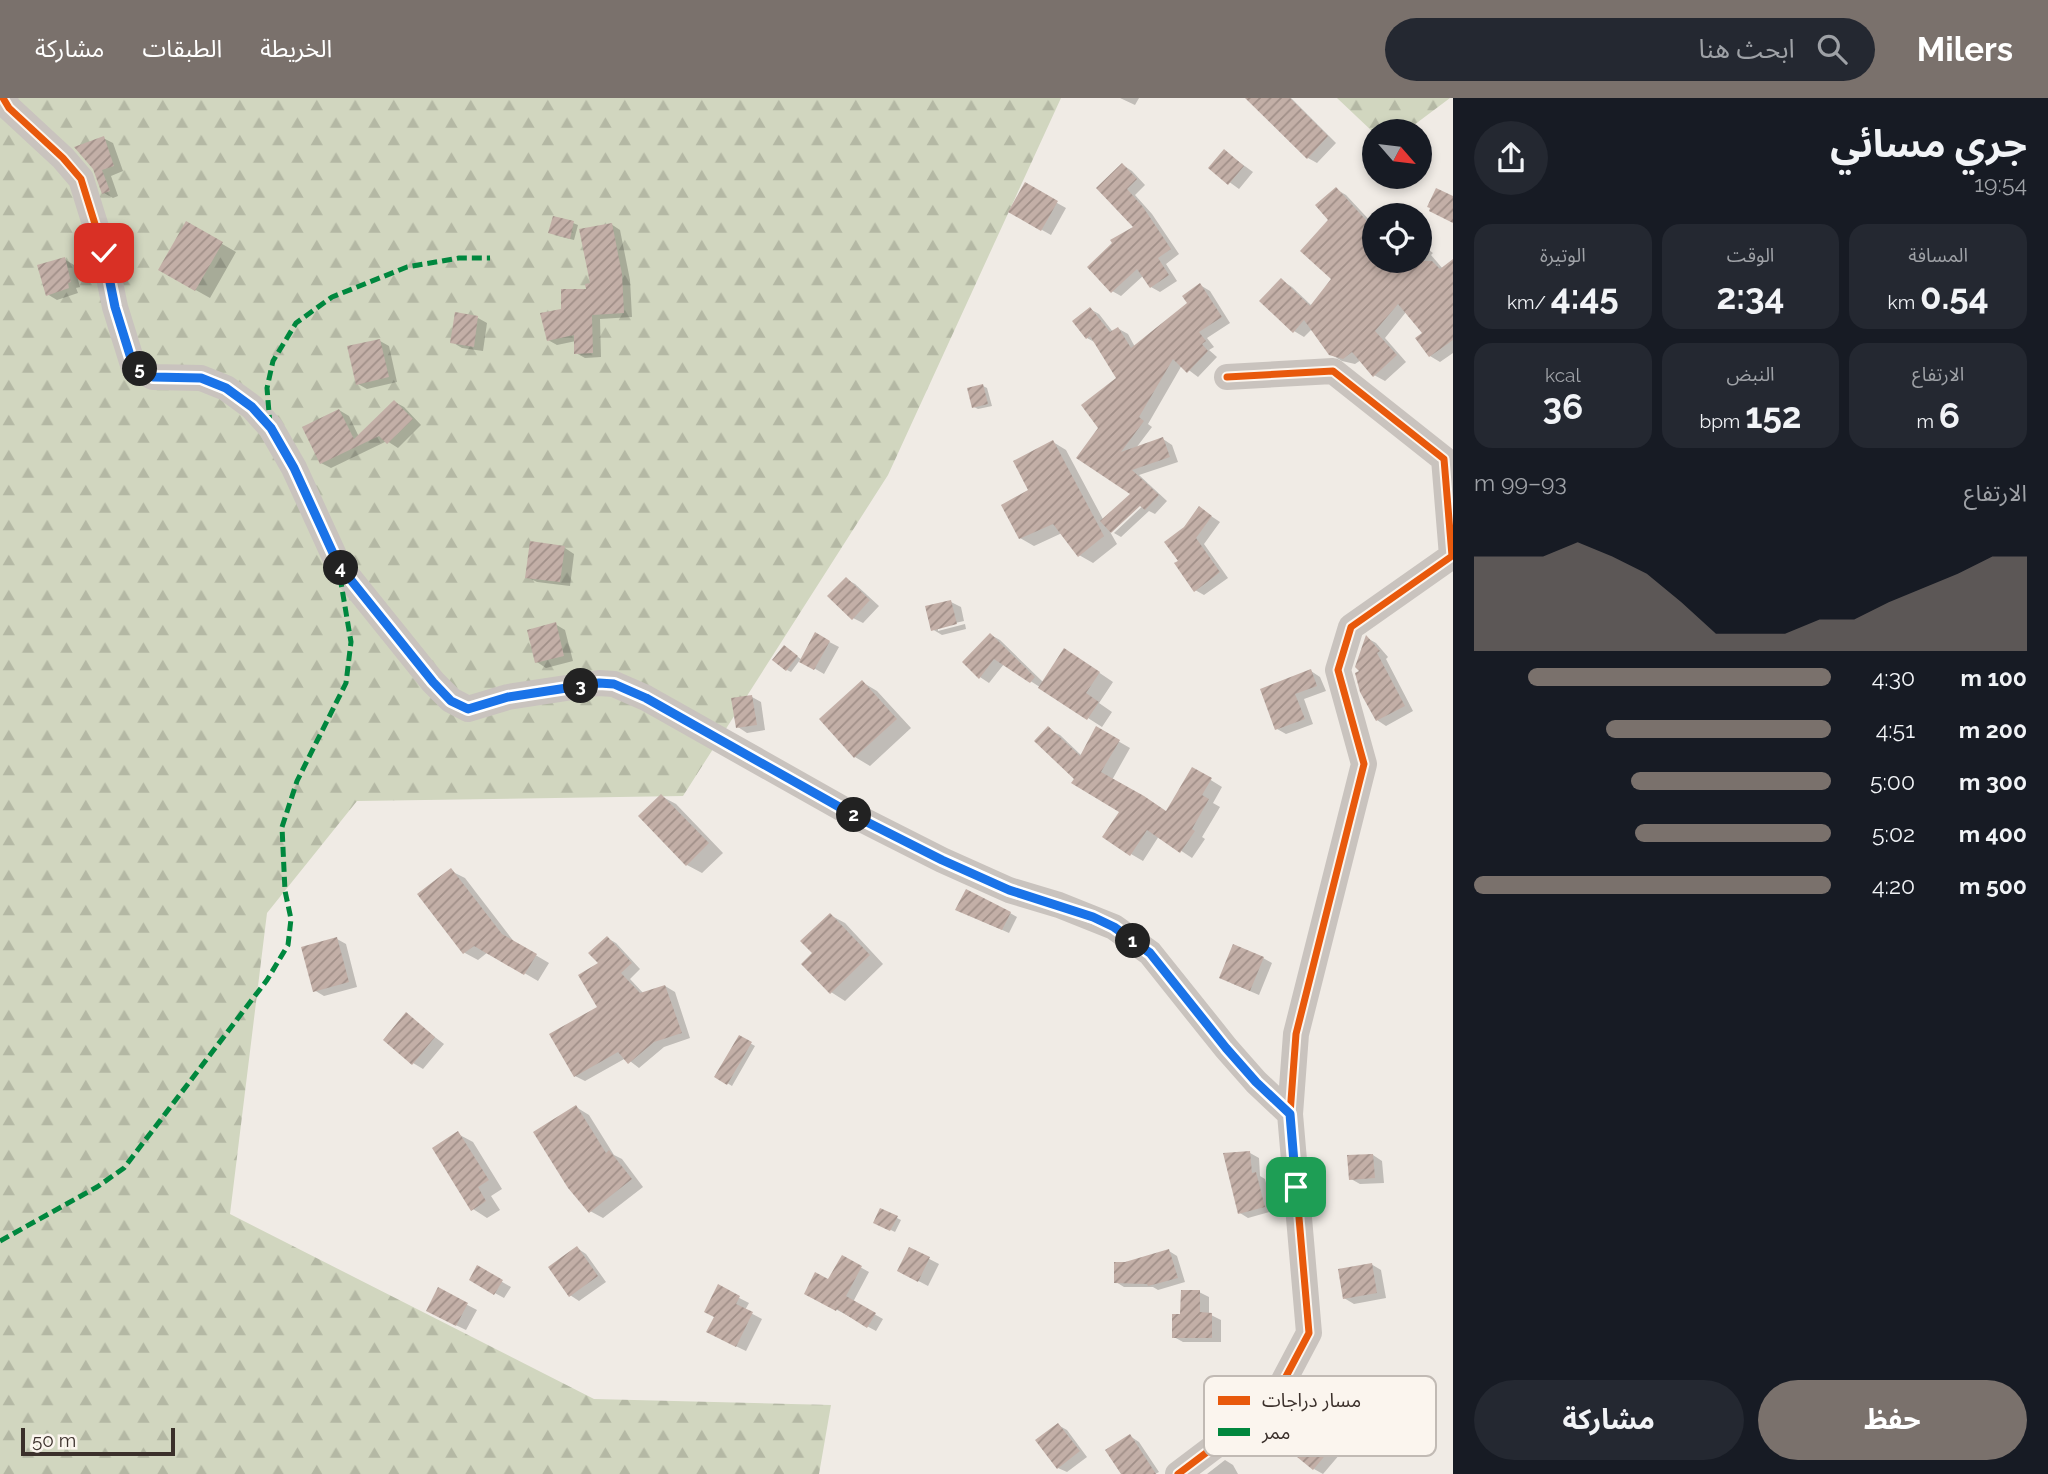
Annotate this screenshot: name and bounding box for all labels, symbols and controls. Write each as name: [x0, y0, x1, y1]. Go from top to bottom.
search box: [1385, 18, 1875, 81]
icon: search: [1813, 30, 1851, 68]
text: Milers: [1917, 30, 2013, 69]
text: مشاركة: [35, 34, 104, 63]
text: الطبقات: [142, 34, 222, 63]
text: الخريطة: [260, 34, 332, 63]
text: ابحث هنا: [1699, 34, 1795, 64]
north arrow: [1362, 119, 1432, 189]
map controls: [1362, 119, 1432, 273]
button: share: [1474, 121, 1548, 195]
text: جري مسائي: [1830, 121, 2027, 166]
text: 19:54: [1974, 170, 2027, 197]
button: locate: [1362, 203, 1432, 273]
pin: [74, 223, 134, 283]
icon: check: [85, 234, 123, 272]
text: الوتيرة: [1540, 244, 1586, 266]
text: الوقت: [1727, 244, 1774, 266]
text: المسافة: [1908, 244, 1968, 266]
text: 4:45: [1551, 276, 1619, 317]
text: 2:34: [1717, 276, 1784, 317]
text: 0.54: [1920, 276, 1989, 317]
text: /km: [1507, 291, 1551, 313]
text: km: [1888, 291, 1920, 313]
pin: 5: [122, 352, 158, 386]
text: 5: [134, 357, 145, 379]
text: النبض: [1726, 363, 1775, 385]
text: الارتفاع: [1912, 363, 1964, 385]
text: kcal: [1545, 364, 1581, 386]
text: 36: [1542, 386, 1583, 427]
text: 152: [1745, 395, 1802, 436]
text: 6: [1939, 395, 1960, 436]
text: bpm: [1699, 410, 1745, 432]
text: m: [1916, 410, 1939, 432]
text: 93–99 m: [1474, 469, 1567, 496]
text: الارتفاع: [1964, 479, 2027, 506]
pin: 4: [324, 550, 358, 586]
text: 4: [335, 556, 346, 578]
text: 4:30: [1872, 664, 1915, 691]
text: 100 m: [1960, 664, 2027, 691]
pin: 3: [564, 668, 598, 704]
text: 3: [575, 674, 586, 696]
text: 4:51: [1876, 716, 1915, 743]
text: 200 m: [1959, 716, 2027, 743]
text: 5:00: [1870, 768, 1915, 795]
text: 300 m: [1959, 768, 2027, 795]
pin: 2: [836, 798, 872, 832]
text: 2: [848, 803, 859, 825]
text: 5:02: [1872, 820, 1915, 847]
text: 400 m: [1959, 820, 2027, 847]
text: 4:20: [1872, 872, 1915, 899]
text: 500 m: [1959, 872, 2027, 899]
pin: 1: [1116, 924, 1150, 958]
text: 1: [1128, 929, 1137, 951]
pin: [1266, 1157, 1326, 1217]
icon: arrive: [1277, 1168, 1315, 1206]
legend: [1204, 1376, 1436, 1456]
button: مشاركة: [1474, 1380, 1744, 1460]
button: حفظ: [1758, 1380, 2027, 1460]
text: مسار دراجات: [1262, 1389, 1361, 1412]
text: ممر: [1261, 1421, 1290, 1444]
scale bar: [21, 1425, 175, 1457]
text: 50 m: [32, 1429, 76, 1451]

